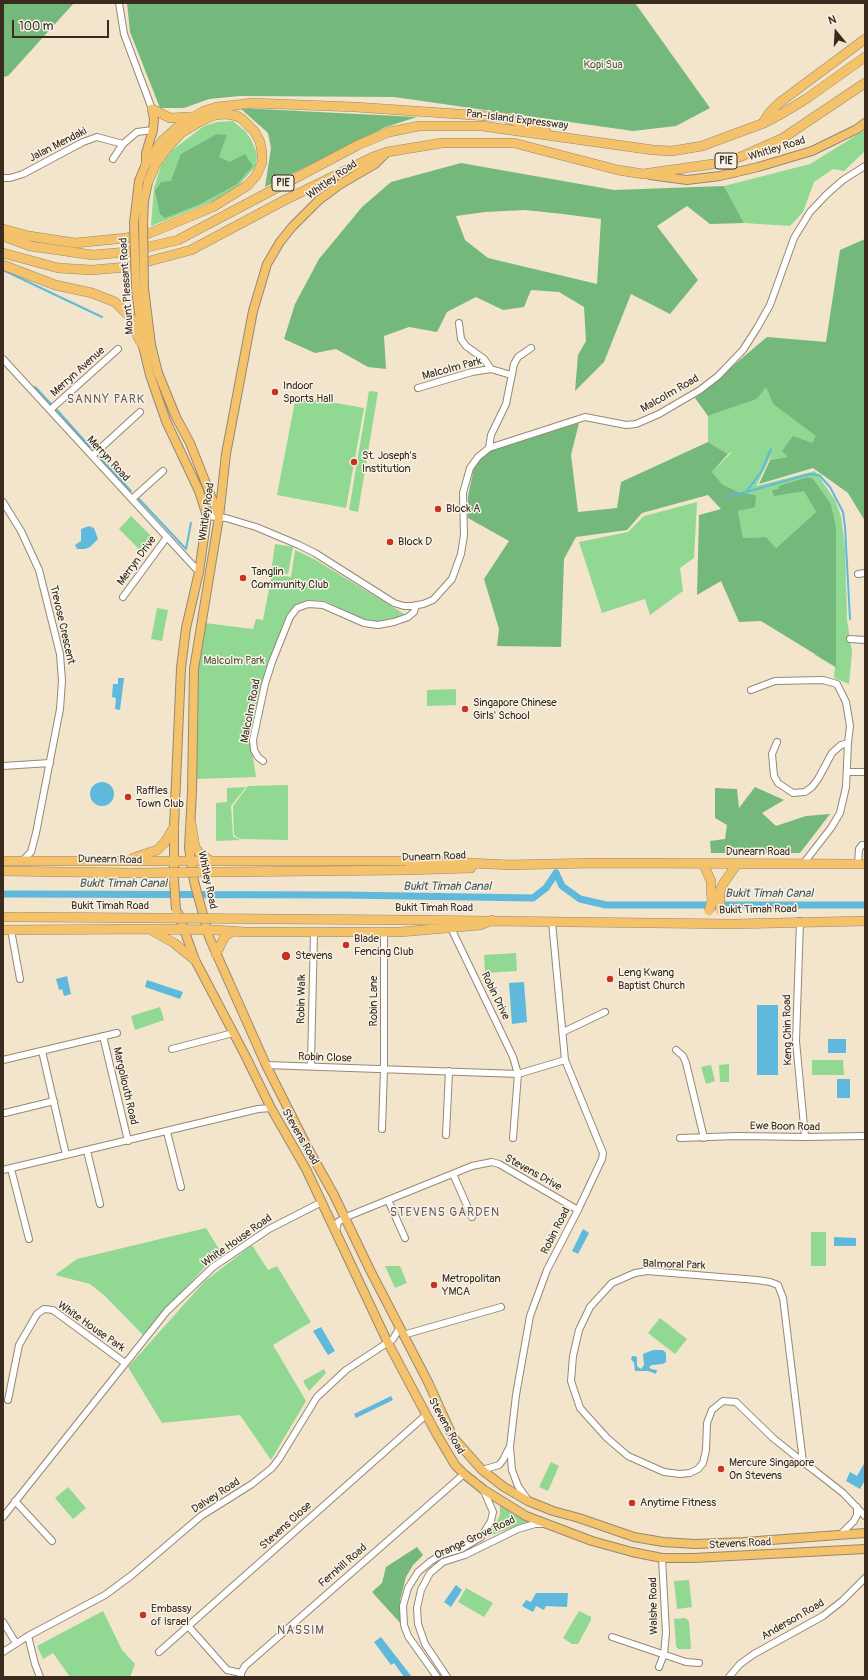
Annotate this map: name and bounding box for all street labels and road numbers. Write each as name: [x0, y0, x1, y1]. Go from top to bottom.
street label: Pan-Island Expressway: [465, 107, 569, 133]
street label: Jalan Mendaki: [27, 125, 89, 165]
street label: Whitley Road: [747, 134, 807, 164]
road number: PIE: [715, 153, 737, 169]
street label: Whitley Road: [304, 158, 360, 202]
road number: PIE: [272, 175, 294, 191]
street label: Mount Pleasant Road: [117, 237, 137, 335]
street label: Merryn Avenue: [48, 344, 108, 400]
street label: Malcolm Park: [421, 355, 483, 383]
street label: Malcolm Road: [639, 372, 701, 416]
street label: Merryn Road: [84, 434, 132, 484]
street label: Whitley Road: [196, 482, 218, 542]
street label: Merryn Drive: [115, 534, 159, 588]
street label: Trevose Crescent: [46, 584, 78, 666]
street label: Malcolm Road: [238, 678, 264, 744]
street label: Dunearn Road: [726, 845, 790, 859]
street label: Dunearn Road: [402, 849, 466, 865]
street label: Whitley Road: [194, 850, 220, 910]
street label: Dunearn Road: [78, 853, 142, 867]
street label: Bukit Timah Road: [71, 899, 149, 913]
street label: Bukit Timah Road: [395, 901, 473, 915]
street label: Bukit Timah Road: [719, 903, 797, 917]
street label: Robin Drive: [478, 970, 512, 1022]
street label: Robin Walk: [295, 974, 309, 1024]
street label: Robin Lane: [367, 976, 381, 1026]
street label: Keng Chin Road: [781, 994, 795, 1066]
street label: Margoliouth Road: [110, 1046, 140, 1126]
street label: Robin Close: [298, 1050, 352, 1066]
street label: Stevens Road: [279, 1107, 321, 1167]
street label: Ewe Boon Road: [750, 1120, 820, 1134]
street label: Stevens Drive: [502, 1152, 564, 1194]
street label: Robin Road: [539, 1205, 573, 1257]
street label: White House Road: [199, 1212, 275, 1270]
street label: Balmoral Park: [642, 1257, 706, 1273]
street label: White House Park: [55, 1299, 127, 1355]
street label: Stevens Road: [425, 1395, 467, 1457]
street label: Dalvey Road: [189, 1476, 243, 1516]
street label: Stevens Close: [257, 1499, 315, 1553]
street label: Orange Grove Road: [432, 1513, 518, 1563]
street label: Stevens Road: [708, 1536, 772, 1552]
street label: Fernhill Road: [316, 1542, 370, 1590]
street label: Walshe Road: [647, 1577, 661, 1635]
street label: Anderson Road: [759, 1597, 827, 1643]

